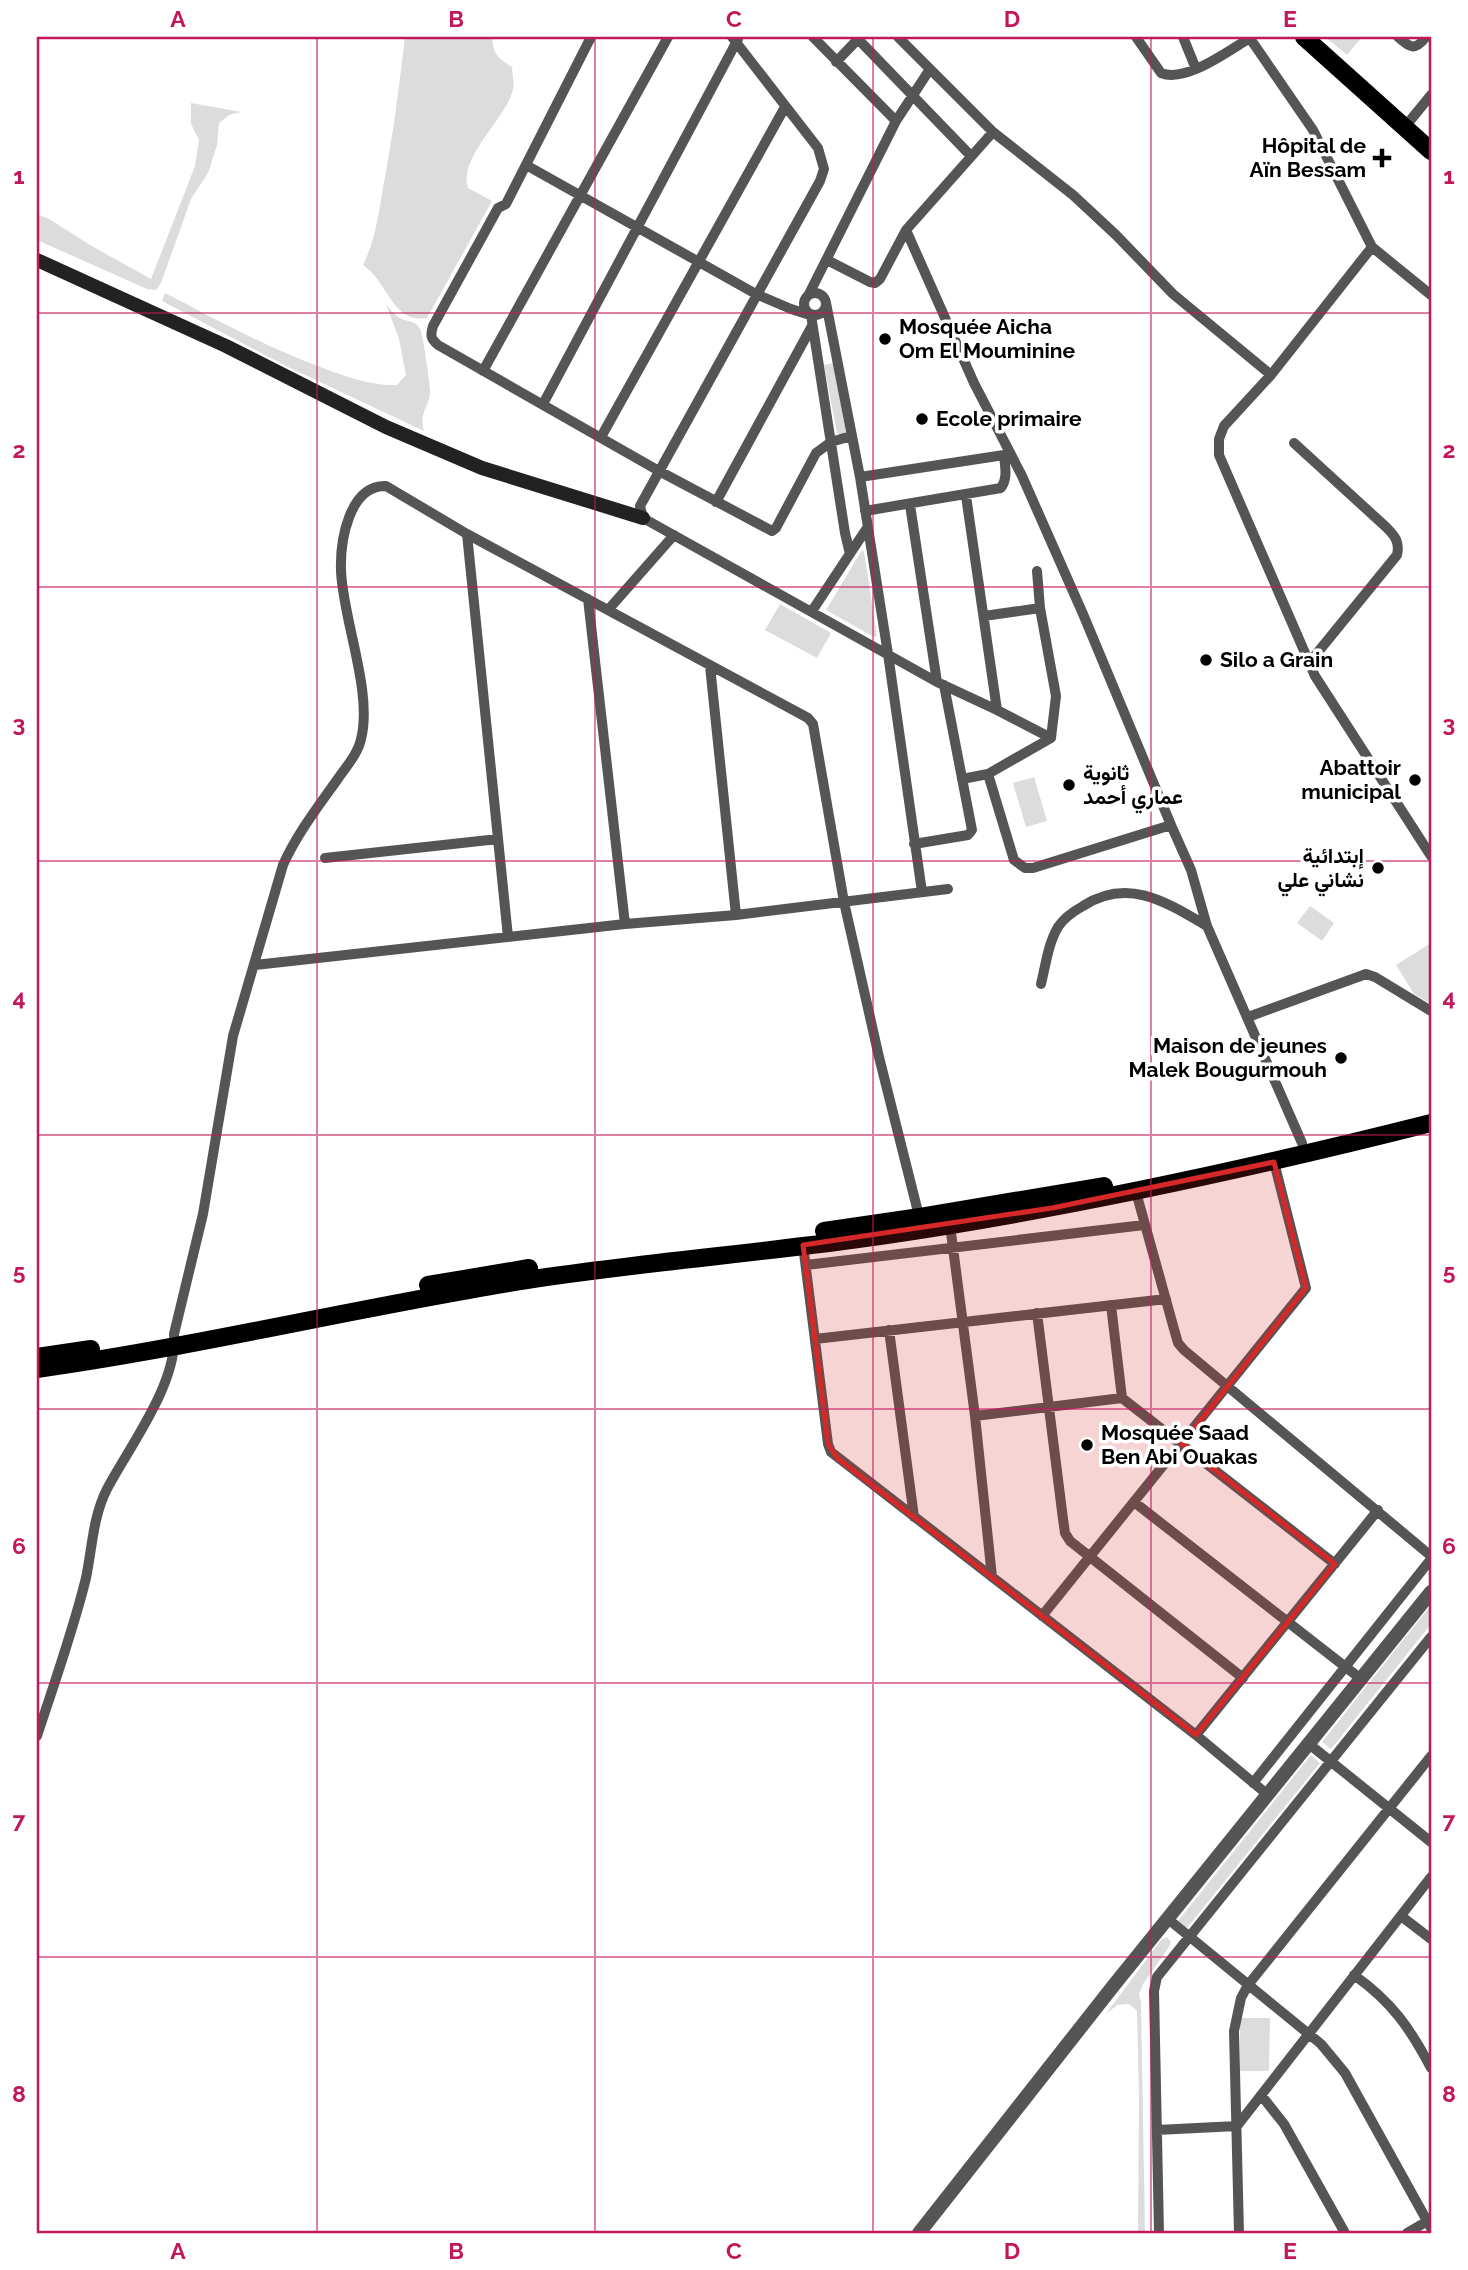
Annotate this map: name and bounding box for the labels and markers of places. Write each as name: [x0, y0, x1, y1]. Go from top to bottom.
place label: Hôpital de Aïn Bessam: [1250, 133, 1366, 182]
marker: Hôpital de Aïn Bessam: [1372, 148, 1392, 168]
place label: Mosquée Aicha Om El Mouminine: [899, 314, 1075, 363]
marker: Mosquée Aicha Om El Mouminine: [877, 331, 893, 347]
place label: Ecole primaire: [936, 406, 1082, 431]
marker: Ecole primaire: [914, 411, 930, 427]
place label: Silo a Grain: [1220, 647, 1333, 672]
marker: Silo a Grain: [1198, 652, 1214, 668]
place label: Abattoir municipal: [1301, 755, 1401, 804]
place label: ثانوية عماري أحمد: [1083, 760, 1183, 814]
marker: Abattoir municipal: [1407, 772, 1423, 788]
marker: ثانوية عماري أحمد: [1061, 777, 1077, 793]
place label: إبتدائية نشاني علي: [1278, 843, 1364, 897]
marker: إبتدائية نشاني علي: [1370, 860, 1386, 876]
place label: Maison de jeunes Malek Bougurmouh: [1129, 1033, 1327, 1082]
marker: Maison de jeunes Malek Bougurmouh: [1333, 1050, 1349, 1066]
place label: Mosquée Saad Ben Abi Ouakas: [1101, 1420, 1258, 1469]
marker: Mosquée Saad Ben Abi Ouakas: [1079, 1437, 1095, 1453]

